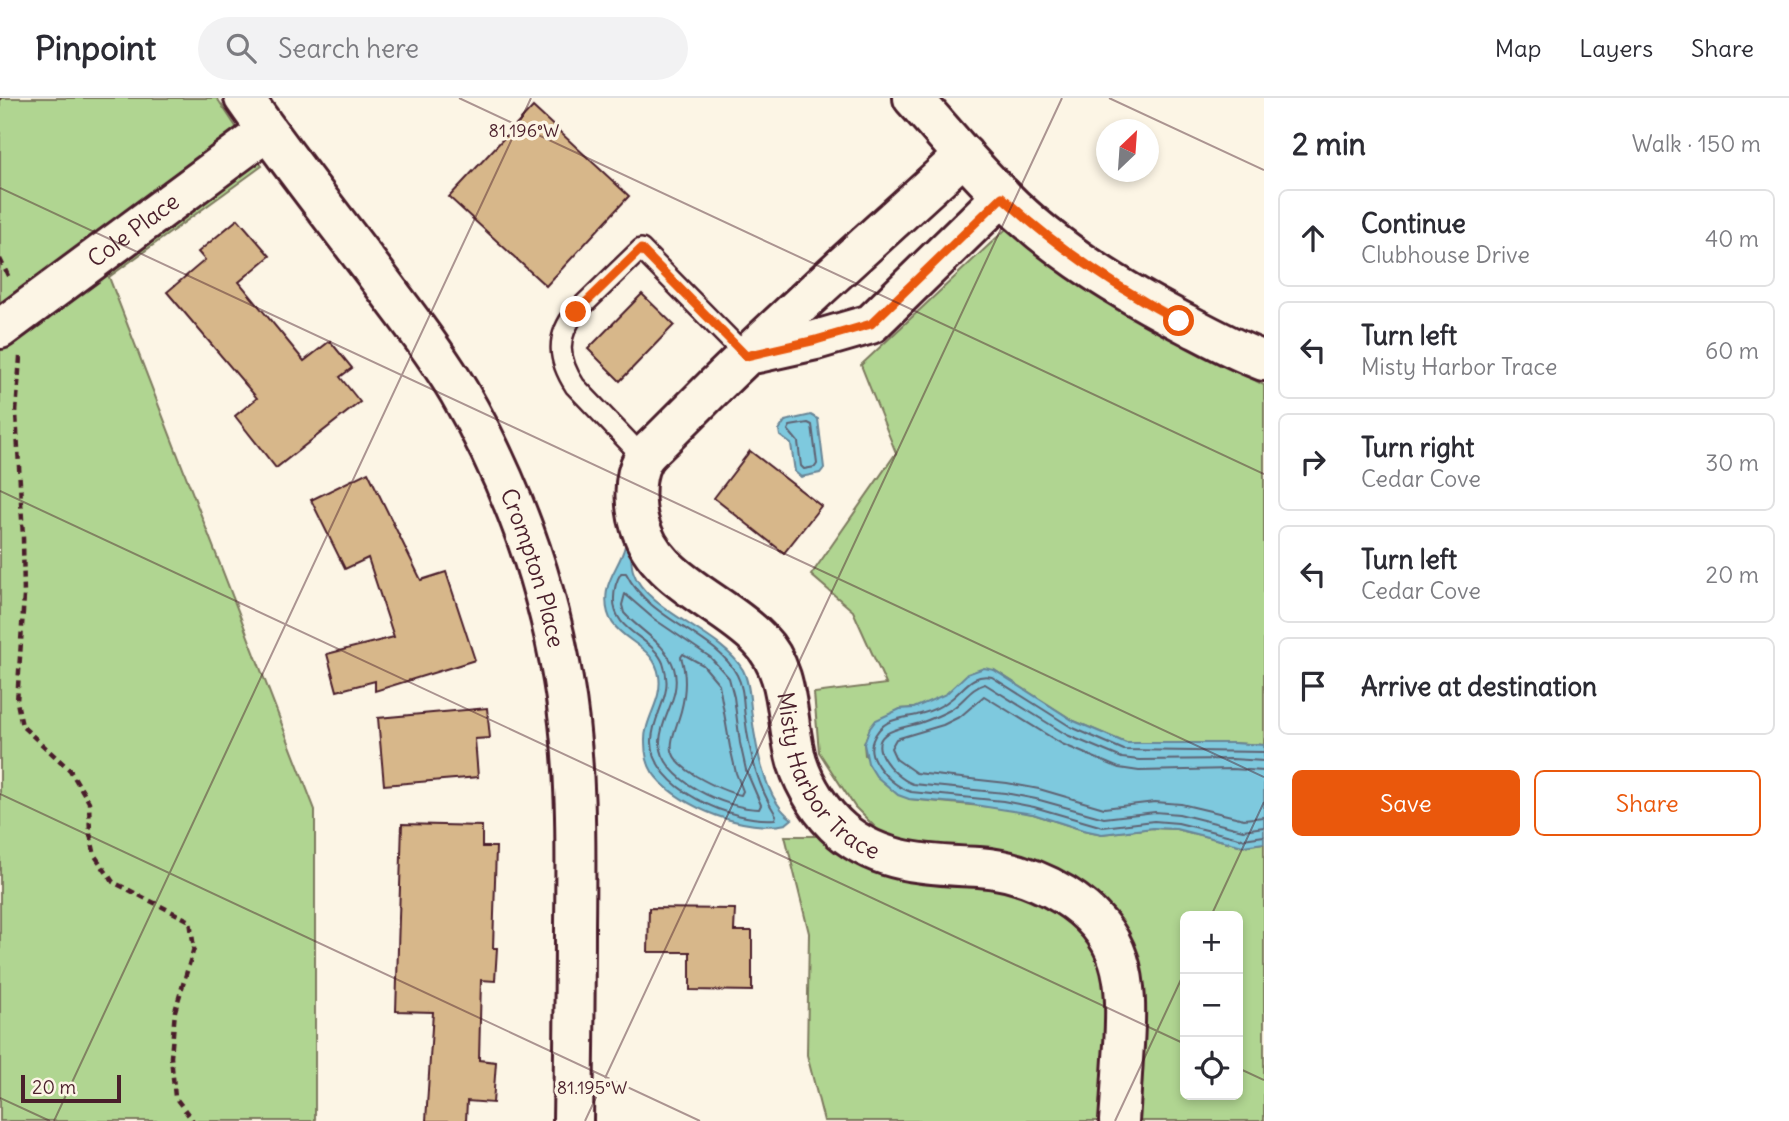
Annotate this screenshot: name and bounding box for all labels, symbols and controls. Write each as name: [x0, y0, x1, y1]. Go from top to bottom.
search box: [198, 17, 688, 80]
text: Pinpoint: [35, 27, 156, 69]
icon: search: [222, 29, 260, 67]
text: Search here: [278, 32, 419, 65]
text: Map: [1495, 33, 1541, 63]
text: Layers: [1579, 33, 1653, 63]
text: Share: [1691, 33, 1754, 63]
text: 81.196°W: [489, 119, 559, 142]
north arrow: [1096, 119, 1159, 182]
text: 2 min: [1292, 125, 1366, 163]
text: Walk · 150 m: [1632, 129, 1761, 158]
street label: Cole Place: [82, 186, 184, 273]
text: Continue: [1361, 207, 1466, 240]
icon: ahead: [1294, 219, 1332, 257]
text: 40 m: [1705, 224, 1759, 253]
text: Clubhouse Drive: [1361, 240, 1530, 269]
route end: [560, 296, 591, 327]
route start: [1163, 305, 1194, 336]
text: Turn left: [1361, 319, 1457, 352]
icon: left: [1294, 331, 1332, 369]
text: 60 m: [1705, 336, 1759, 365]
text: Misty Harbor Trace: [1361, 352, 1557, 381]
text: Turn right: [1361, 431, 1474, 464]
icon: right: [1294, 443, 1332, 481]
text: 30 m: [1705, 448, 1759, 477]
text: Cedar Cove: [1361, 464, 1481, 493]
street label: Crompton Place: [495, 484, 571, 650]
text: Turn left: [1361, 543, 1457, 576]
icon: left: [1294, 555, 1332, 593]
text: 20 m: [1706, 560, 1759, 589]
text: Cedar Cove: [1361, 576, 1481, 605]
icon: arrive: [1294, 667, 1332, 705]
text: Arrive at destination: [1361, 670, 1597, 703]
street label: Misty Harbor Trace: [771, 690, 884, 865]
button: Save: [1292, 770, 1520, 836]
button: Share: [1534, 770, 1761, 836]
map controls: [1180, 911, 1243, 1100]
button: +: [1180, 911, 1243, 974]
button: −: [1180, 974, 1243, 1037]
button: locate: [1180, 1037, 1243, 1100]
scale bar: [21, 1072, 121, 1104]
text: 20 m: [32, 1075, 76, 1099]
text: 81.195°W: [557, 1076, 627, 1099]

